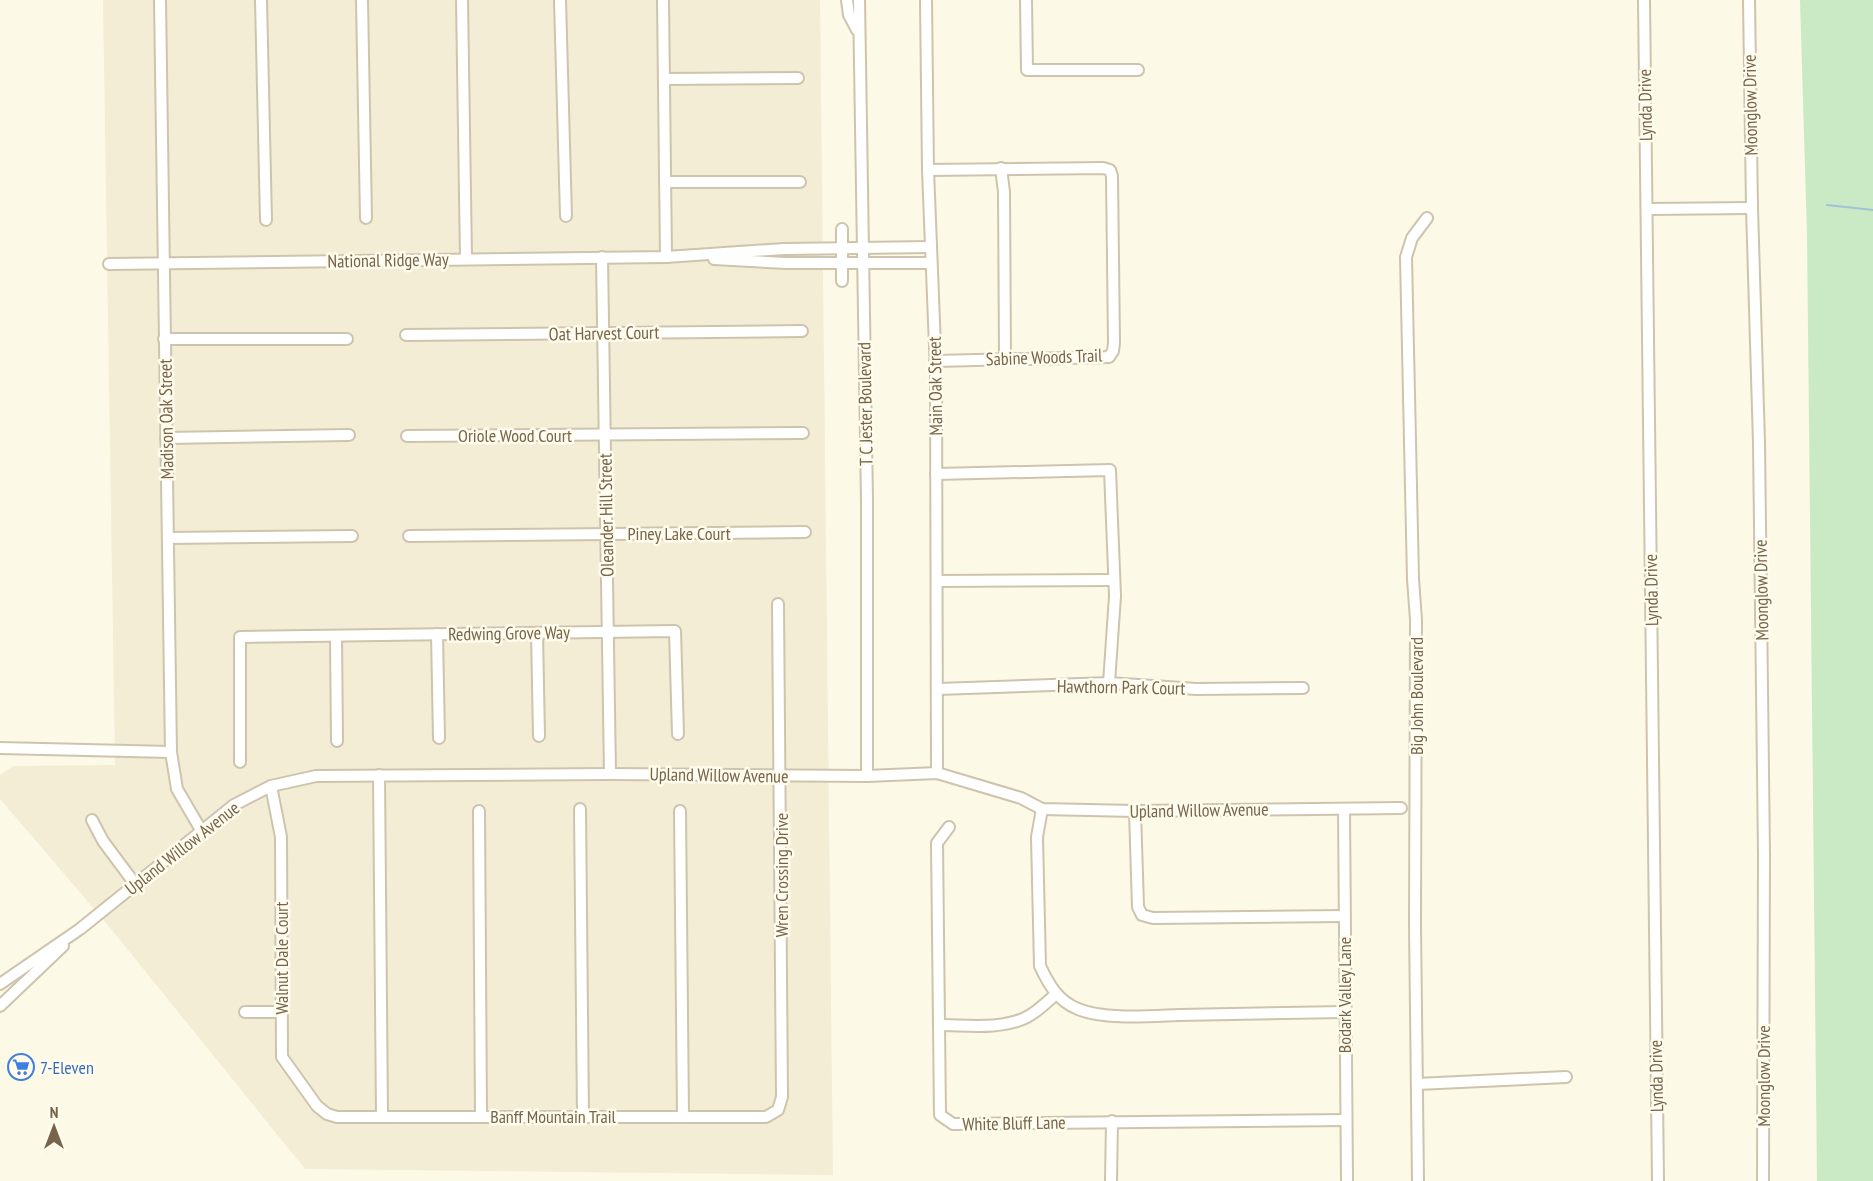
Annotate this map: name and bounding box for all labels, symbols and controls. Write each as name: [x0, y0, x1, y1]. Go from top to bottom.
street label: Moonglow Drive: [1738, 54, 1762, 156]
street label: Lynda Drive: [1633, 69, 1657, 141]
street label: National Ridge Way: [327, 247, 449, 273]
street label: Oat Harvest Court: [549, 321, 660, 345]
street label: Main Oak Street: [923, 336, 947, 436]
street label: T C Jester Boulevard: [852, 342, 878, 466]
street label: Sabine Woods Trail: [985, 343, 1103, 371]
street label: Madison Oak Street: [153, 358, 179, 480]
street label: Oriole Wood Court: [458, 424, 572, 447]
street label: Oleander Hill Street: [593, 453, 619, 577]
street label: Piney Lake Court: [627, 522, 731, 545]
street label: Moonglow Drive: [1749, 539, 1773, 641]
street label: Lynda Drive: [1639, 554, 1663, 626]
street label: Redwing Grove Way: [448, 620, 570, 646]
street label: Big John Boulevard: [1405, 637, 1428, 755]
street label: Hawthorn Park Court: [1057, 674, 1186, 700]
street label: Upland Willow Avenue: [649, 762, 789, 788]
street label: Upland Willow Avenue: [120, 796, 244, 900]
street label: Upland Willow Avenue: [1129, 797, 1269, 823]
street label: Wren Crossing Drive: [770, 813, 793, 937]
street label: Walnut Dale Court: [270, 901, 293, 1015]
street label: Bodark Valley Lane: [1333, 937, 1356, 1053]
street label: Moonglow Drive: [1752, 1025, 1775, 1127]
street label: Lynda Drive: [1644, 1040, 1668, 1112]
supermarket icon: 7-Eleven: [6, 1052, 36, 1082]
place label: 7-Eleven: [40, 1056, 94, 1079]
north arrow: [24, 1097, 84, 1157]
text: N: [50, 1102, 58, 1122]
street label: Banff Mountain Trail: [490, 1105, 617, 1128]
street label: White Bluff Lane: [962, 1111, 1066, 1135]

